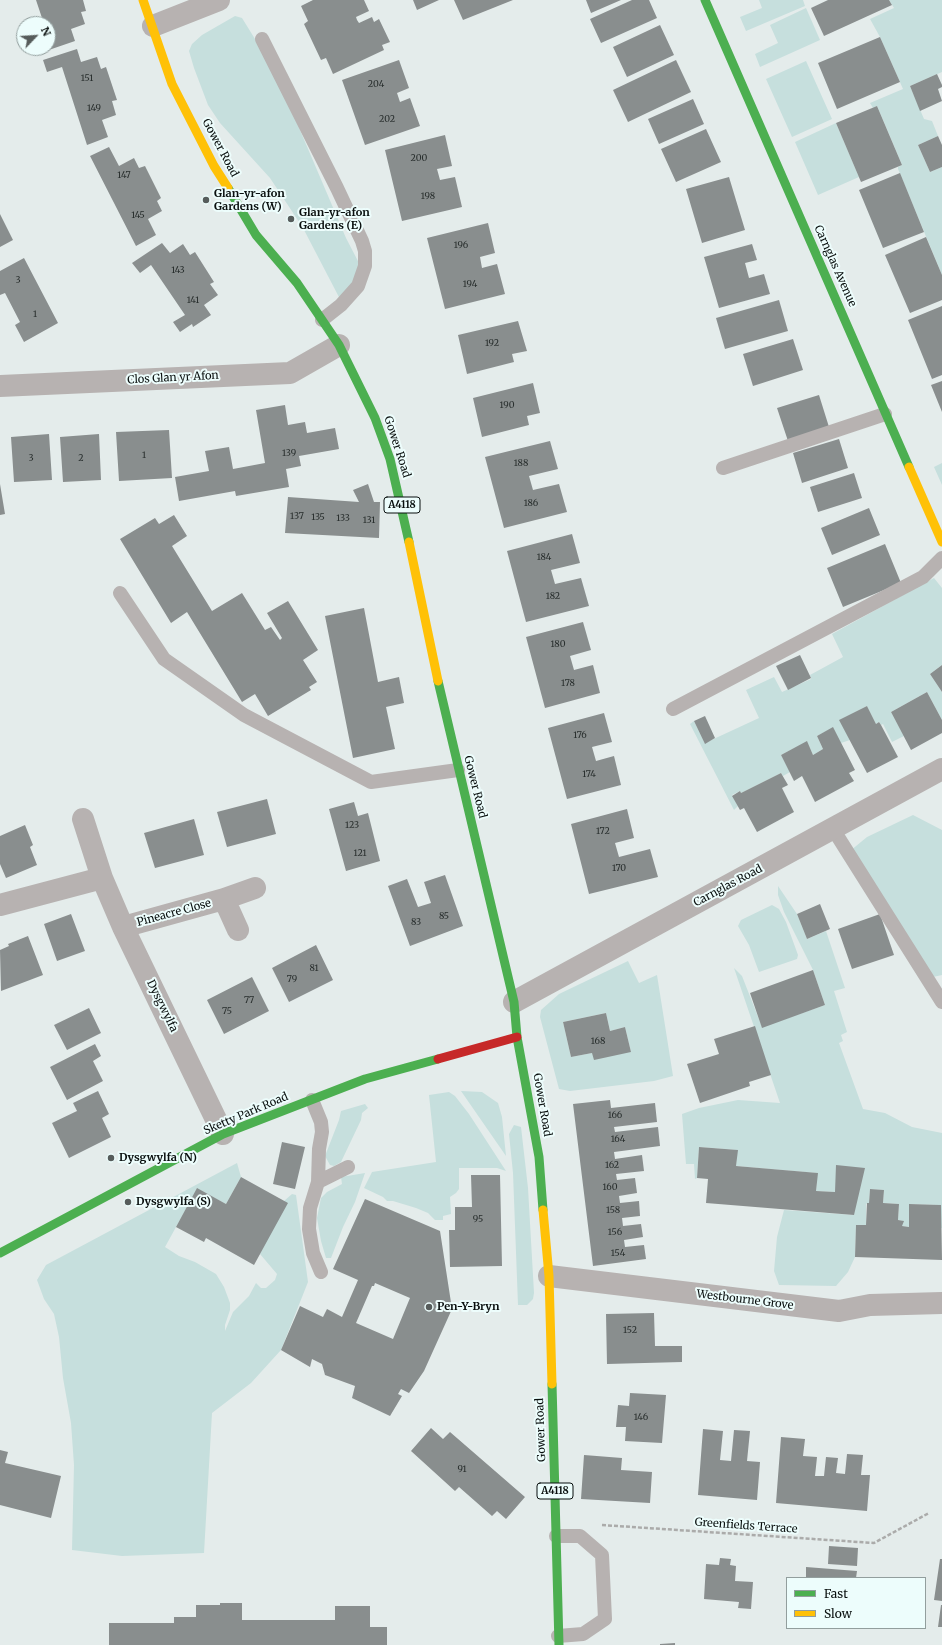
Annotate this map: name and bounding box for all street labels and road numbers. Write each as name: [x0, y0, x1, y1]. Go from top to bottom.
street label: Gower Road: [199, 117, 241, 179]
street label: Carnglas Avenue: [811, 223, 859, 309]
street label: Clos Glan yr Afon: [127, 369, 219, 387]
street label: Gower Road: [381, 415, 413, 479]
road number: A4118: [384, 497, 420, 513]
street label: Gower Road: [461, 754, 489, 820]
street label: Carnglas Road: [691, 862, 765, 910]
street label: Pineacre Close: [135, 897, 213, 929]
street label: Dysgwylfa: [144, 978, 180, 1034]
street label: Gower Road: [530, 1072, 554, 1138]
street label: Sketty Park Road: [202, 1090, 290, 1138]
street label: Westbourne Grove: [696, 1288, 794, 1312]
street label: Gower Road: [533, 1398, 549, 1462]
road number: A4118: [537, 1483, 573, 1499]
street label: Greenfields Terrace: [694, 1516, 798, 1536]

